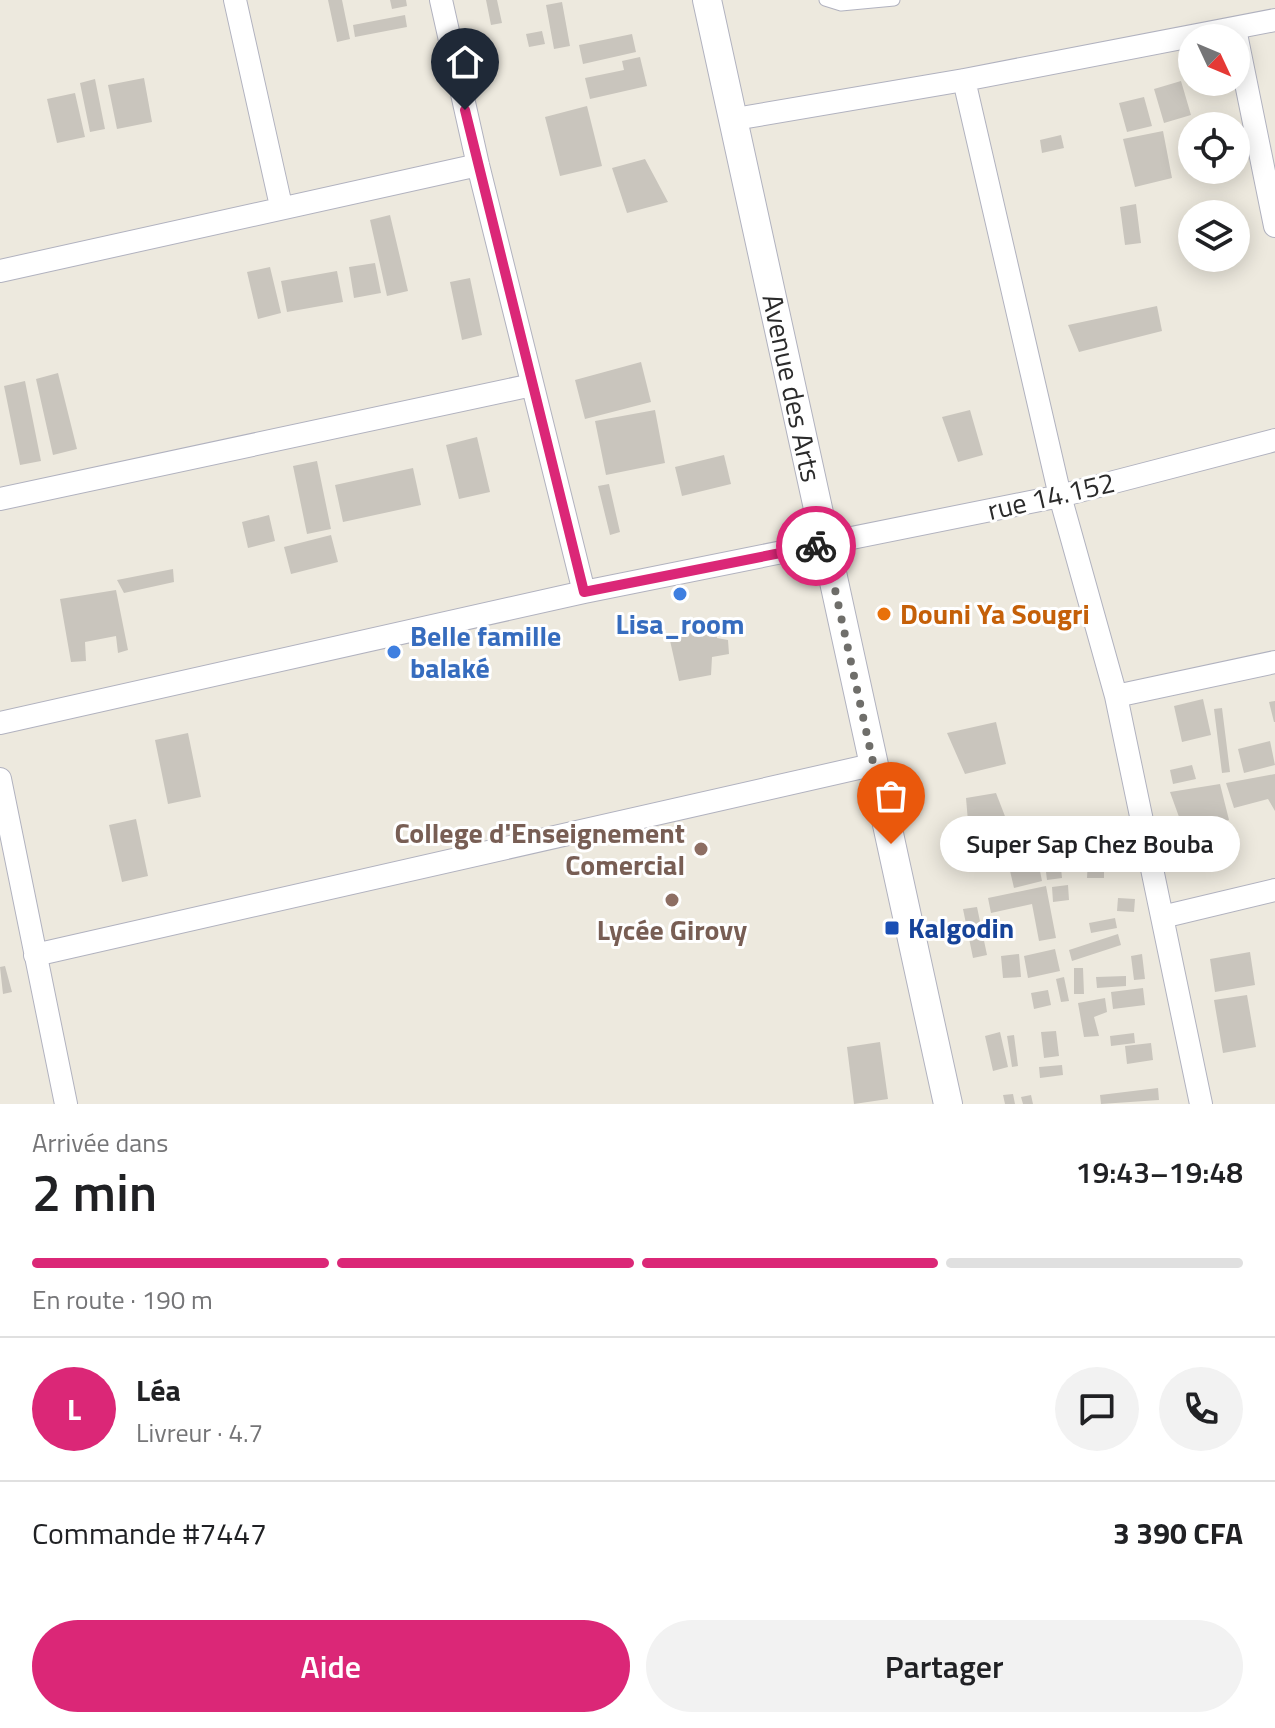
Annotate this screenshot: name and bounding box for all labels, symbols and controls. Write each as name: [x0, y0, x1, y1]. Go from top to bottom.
north arrow: [1178, 24, 1250, 96]
map controls: [1178, 24, 1250, 272]
pin: [431, 28, 499, 110]
icon: home: [443, 40, 487, 84]
button: locate: [1178, 112, 1250, 184]
button: layers: [1178, 200, 1250, 272]
street label: Avenue des Arts: [752, 290, 833, 486]
street label: rue 14.152: [983, 460, 1119, 531]
courier: [776, 506, 856, 586]
icon: bike: [794, 524, 838, 568]
marker: Lisa_room: [671, 585, 689, 603]
place label: Douni Ya Sougri: [900, 592, 1090, 635]
place label: Lisa_room: [615, 602, 745, 645]
marker: Douni Ya Sougri: [875, 605, 893, 623]
place label: Belle famille balaké: [410, 614, 561, 689]
marker: Belle famille balaké: [385, 643, 403, 661]
pin: [857, 762, 925, 844]
icon: bag: [869, 774, 913, 818]
place label: College d'Enseignement Comercial: [394, 811, 685, 886]
callout: Super Sap Chez Bouba: [939, 816, 1239, 872]
text: Super Sap Chez Bouba: [966, 824, 1214, 863]
marker: College d'Enseignement Comercial: [692, 840, 710, 858]
marker: Lycée Girovy: [663, 891, 681, 909]
place label: Kalgodin: [908, 906, 1014, 949]
place label: Lycée Girovy: [597, 908, 747, 951]
marker: Kalgodin: [883, 919, 901, 937]
text: Arrivée dans: [32, 1123, 168, 1162]
text: 19:43–19:48: [1076, 1149, 1243, 1195]
text: 2 min: [32, 1152, 157, 1231]
text: En route · 190 m: [32, 1280, 213, 1319]
text: Léa: [136, 1367, 181, 1413]
button: chat: [1055, 1367, 1139, 1451]
button: phone: [1159, 1367, 1243, 1451]
text: L: [67, 1386, 81, 1432]
text: Livreur · 4.7: [136, 1413, 263, 1452]
text: Commande #7447: [32, 1510, 267, 1556]
text: 3 390 CFA: [1113, 1510, 1243, 1556]
button: Aide: [32, 1620, 630, 1712]
button: Partager: [646, 1620, 1243, 1712]

